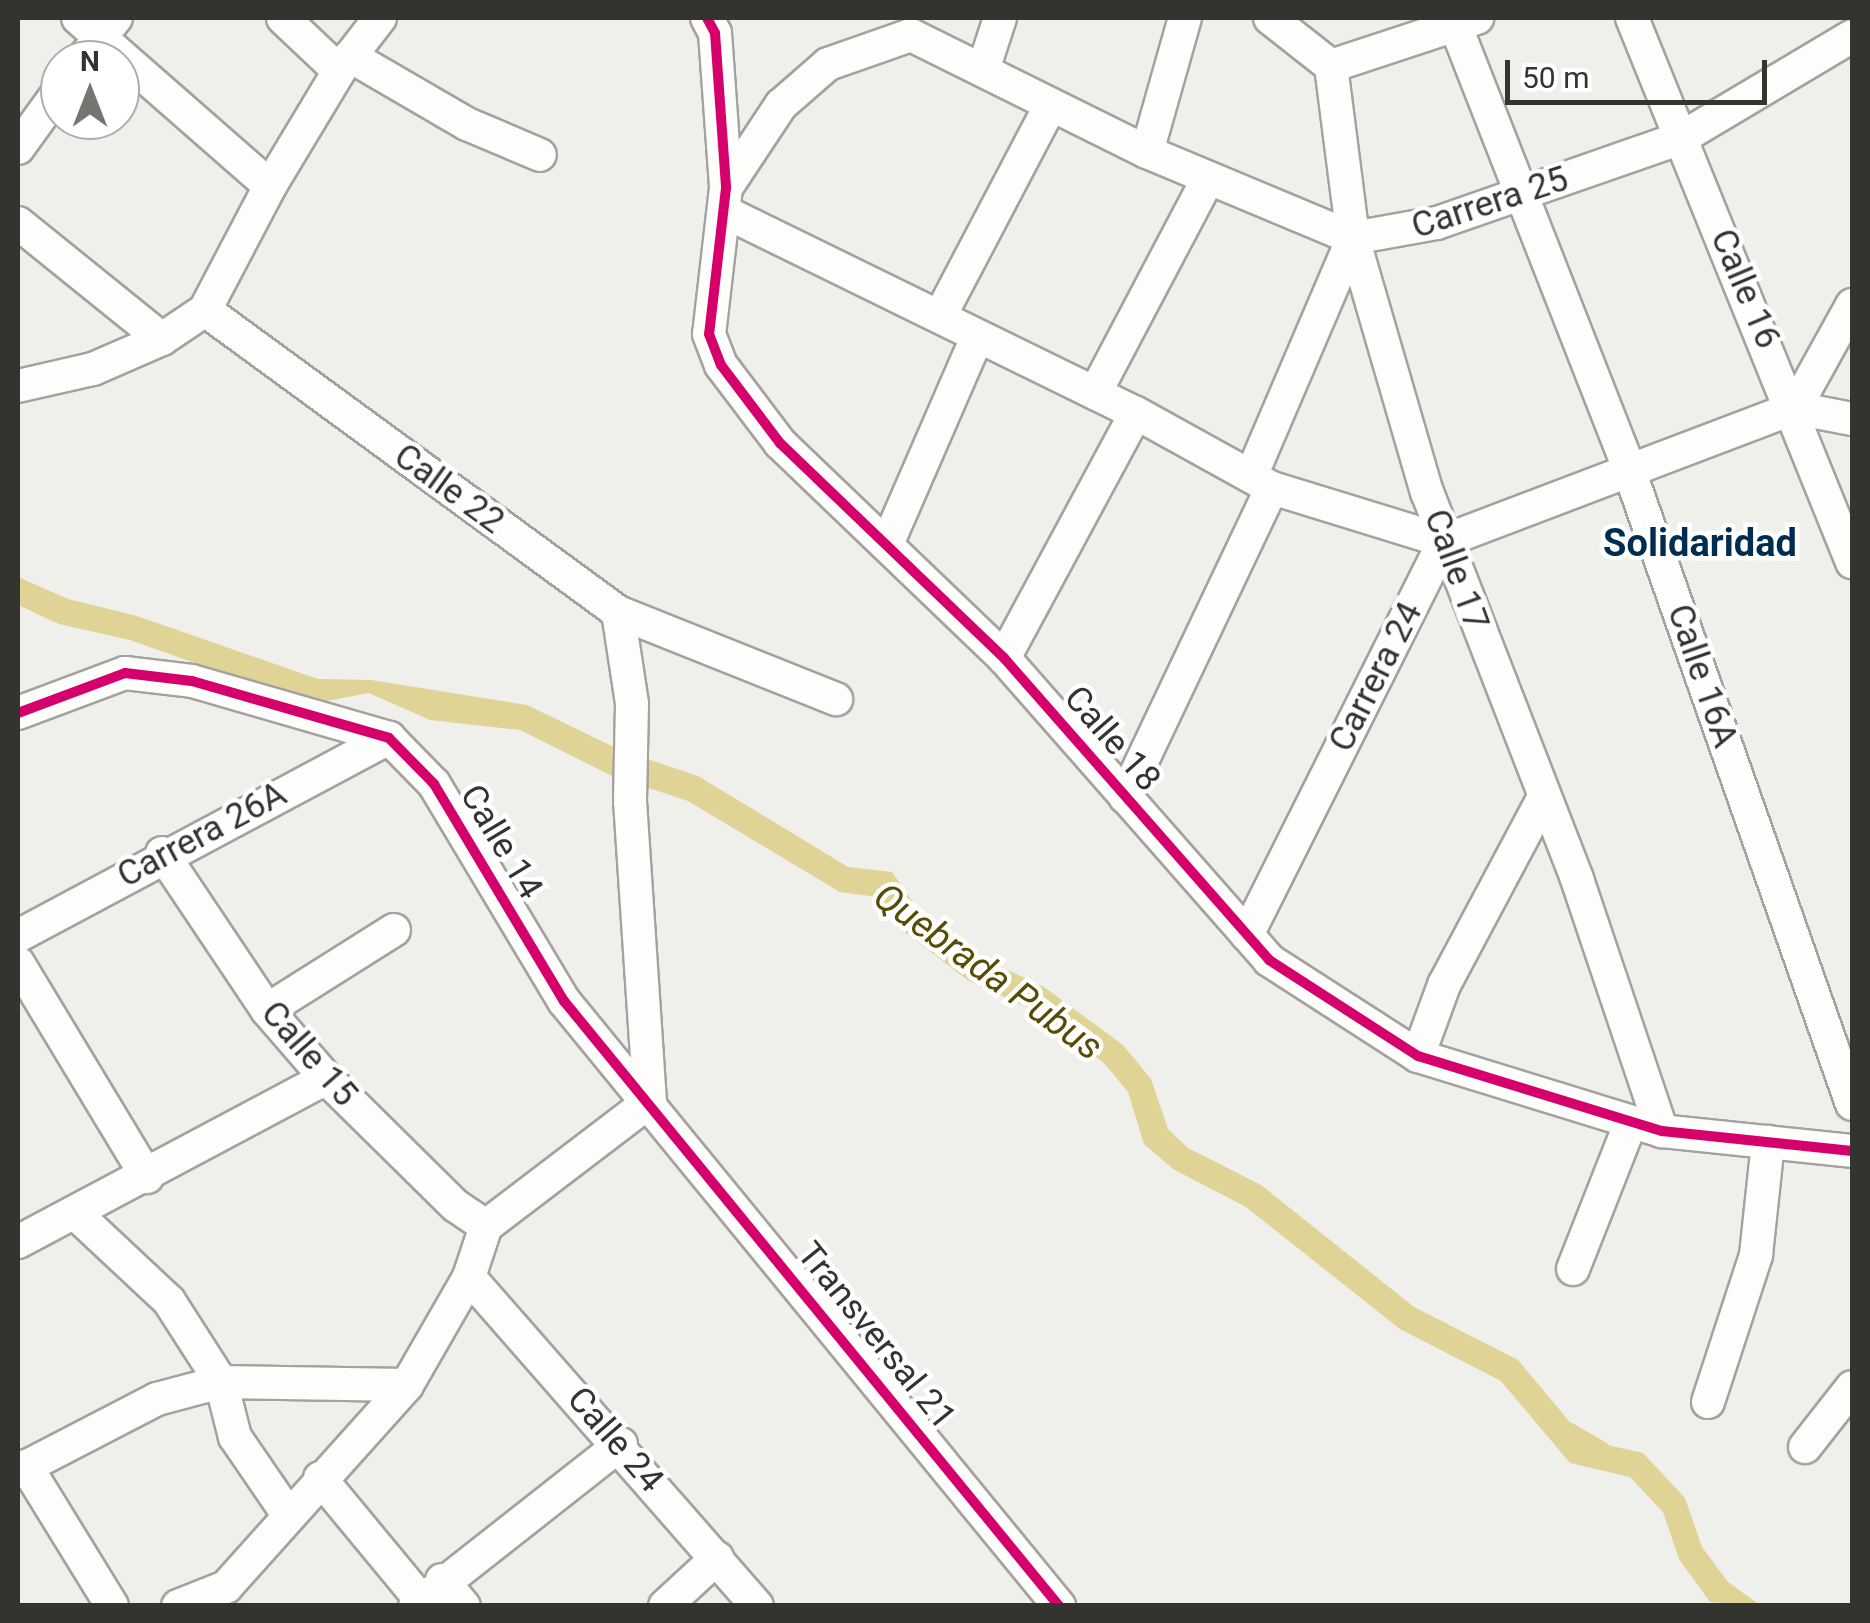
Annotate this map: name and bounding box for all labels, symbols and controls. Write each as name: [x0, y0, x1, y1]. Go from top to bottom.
north arrow: [40, 40, 140, 140]
scale bar: [1510, 40, 1772, 102]
text: N: [80, 45, 100, 78]
text: 50 m: [1522, 60, 1589, 95]
street label: Carrera 25: [1406, 158, 1574, 248]
street label: Calle 16: [1701, 223, 1789, 355]
street label: Calle 22: [386, 435, 512, 543]
street label: Calle 17: [1415, 504, 1497, 636]
district label: Solidaridad: [1603, 521, 1797, 567]
street label: Carrera 24: [1321, 595, 1431, 759]
street label: Calle 16A: [1658, 599, 1746, 753]
street label: Calle 18: [1055, 678, 1169, 800]
street label: Carrera 26A: [111, 773, 293, 897]
street label: Calle 14: [451, 777, 551, 907]
water label: Quebrada Pubus: [865, 874, 1111, 1070]
street label: Calle 15: [252, 993, 366, 1115]
street label: Transversal 21: [788, 1234, 964, 1438]
street label: Calle 24: [558, 1379, 672, 1501]

